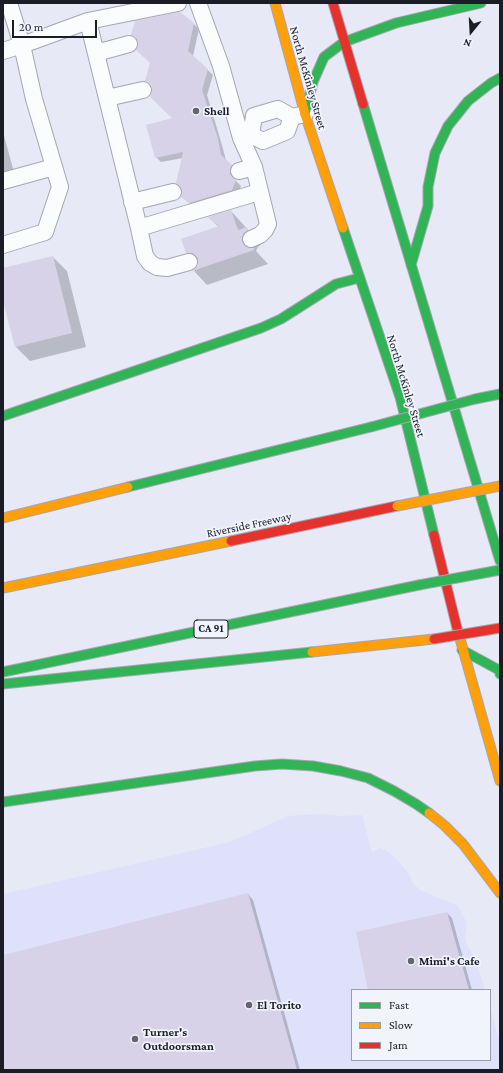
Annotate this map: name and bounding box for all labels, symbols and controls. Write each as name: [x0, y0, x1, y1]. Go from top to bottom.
scale bar: [14, 12, 99, 38]
north arrow: [451, 12, 491, 52]
text: 20 m: [19, 20, 43, 34]
street label: North McKinley Street: [286, 25, 330, 131]
text: N: [462, 37, 473, 50]
place label: Shell: [204, 104, 229, 118]
marker: Shell: [191, 106, 201, 116]
street label: North McKinley Street: [384, 333, 428, 439]
street label: Riverside Freeway: [205, 509, 293, 541]
road number: CA 91: [194, 620, 228, 638]
place label: Mimi's Cafe: [419, 954, 480, 968]
marker: Mimi's Cafe: [406, 956, 416, 966]
legend: [351, 989, 491, 1061]
place label: El Torito: [257, 998, 301, 1012]
text: Fast: [389, 998, 409, 1012]
marker: El Torito: [244, 1000, 254, 1010]
text: Slow: [389, 1018, 413, 1032]
place label: Turner's Outdoorsman: [143, 1025, 214, 1053]
marker: Turner's Outdoorsman: [130, 1034, 140, 1044]
text: Jam: [389, 1038, 408, 1052]

